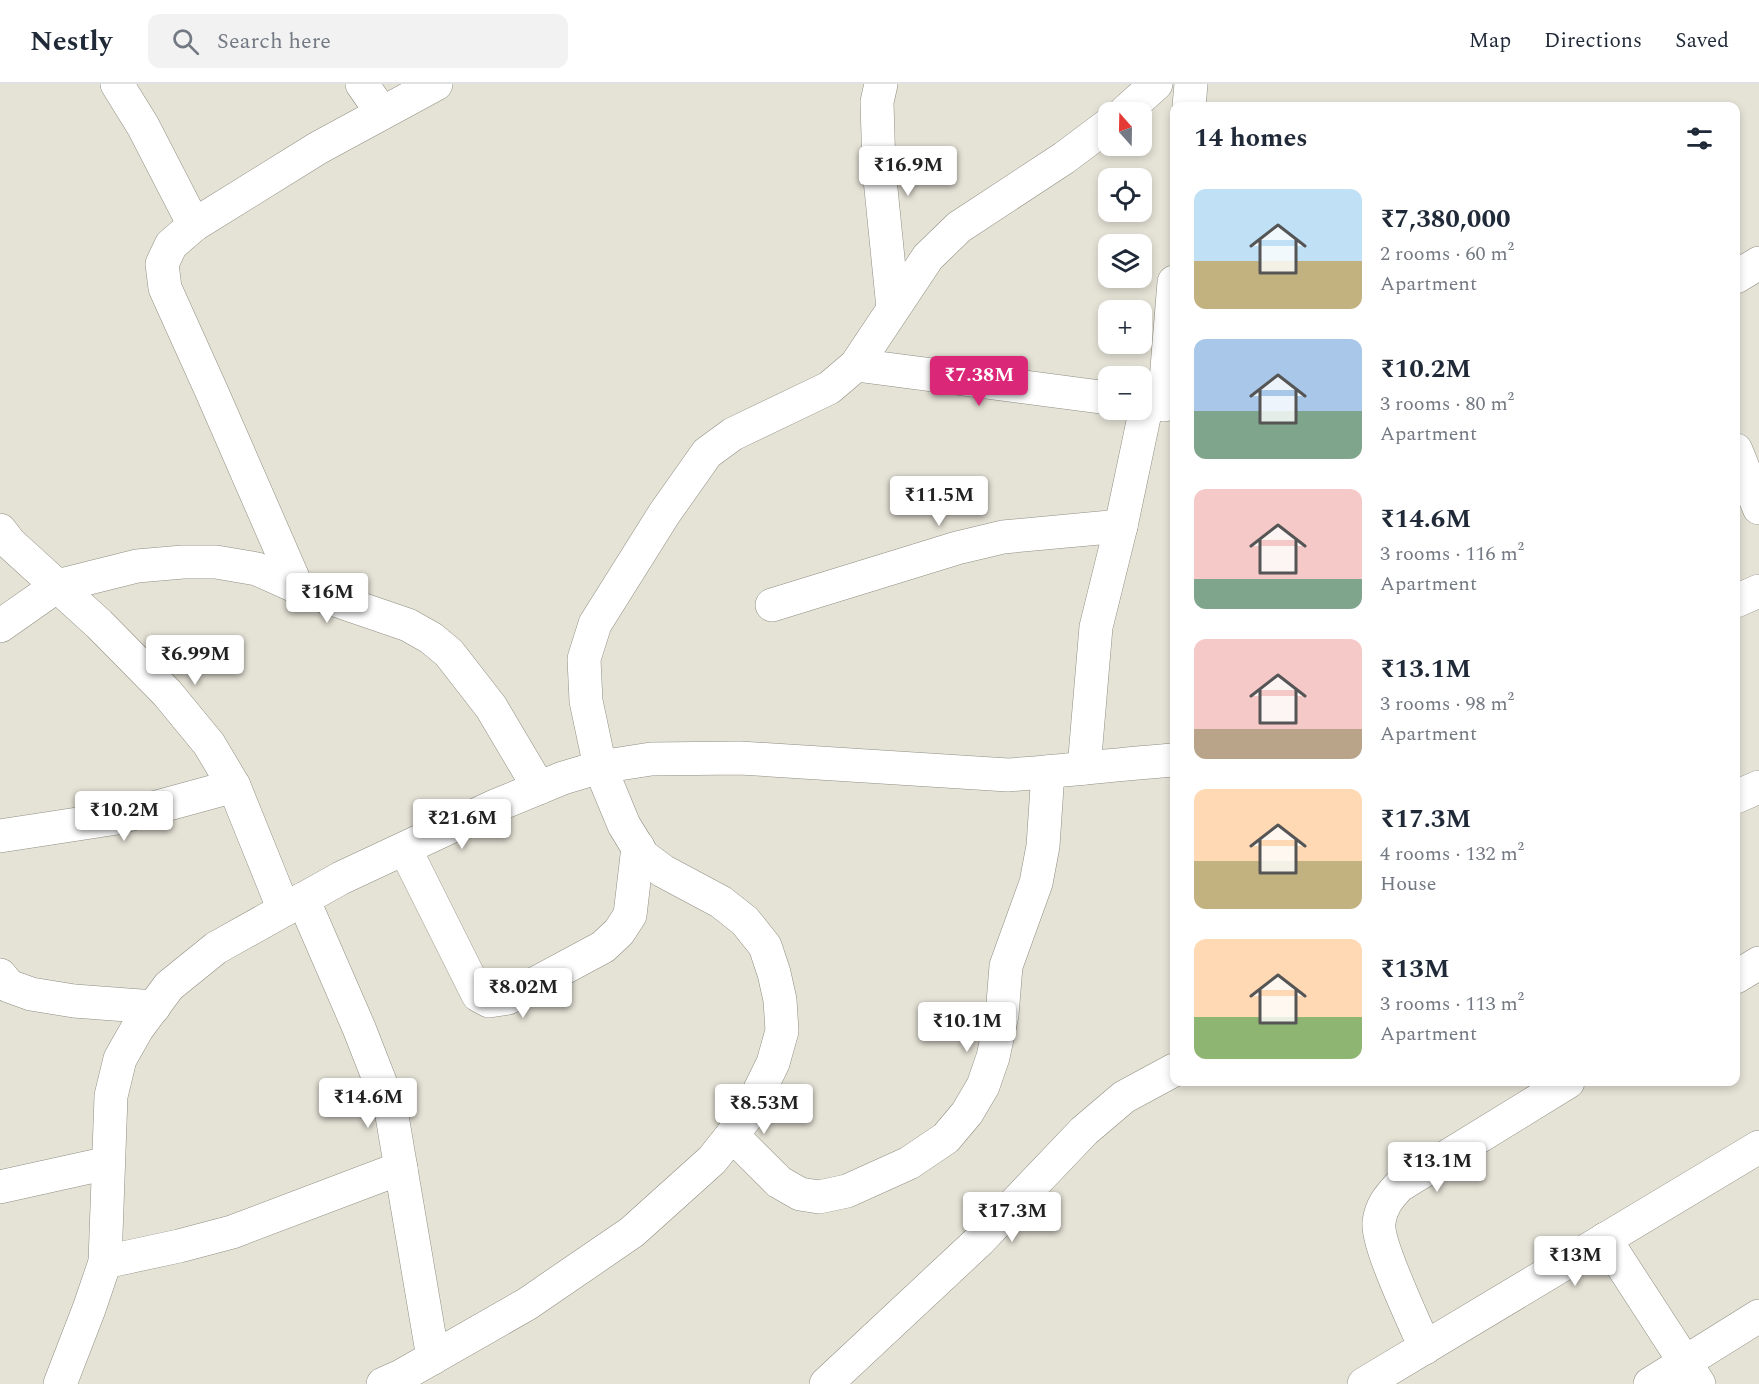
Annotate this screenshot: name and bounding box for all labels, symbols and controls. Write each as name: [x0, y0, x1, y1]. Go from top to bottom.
search box: [148, 14, 568, 68]
text: Nestly: [30, 20, 112, 63]
icon: search: [169, 25, 202, 58]
text: Search here: [217, 25, 331, 58]
text: Map: [1469, 25, 1511, 57]
text: Directions: [1544, 25, 1642, 57]
text: Saved: [1675, 25, 1729, 57]
north arrow: [1098, 102, 1152, 156]
map controls: [1098, 102, 1152, 420]
text: 14 homes: [1194, 118, 1308, 158]
icon: filters: [1683, 122, 1716, 155]
pin: ₹16.9M: [859, 146, 957, 197]
text: ₹16.9M: [873, 150, 943, 180]
button: locate: [1098, 168, 1152, 222]
text: ₹7,380,000: [1380, 199, 1511, 239]
icon: home: [1242, 213, 1314, 285]
button: layers: [1098, 234, 1152, 288]
text: 2 rooms · 60 m²: [1380, 239, 1514, 269]
text: Apartment: [1380, 269, 1477, 299]
button: +: [1098, 300, 1152, 354]
text: ₹10.2M: [1380, 349, 1471, 389]
pin: ₹7.38M: [930, 356, 1028, 407]
text: ₹7.38M: [944, 360, 1014, 390]
icon: home: [1242, 363, 1314, 435]
button: −: [1098, 366, 1152, 420]
text: 3 rooms · 80 m²: [1380, 389, 1514, 419]
text: Apartment: [1380, 419, 1477, 449]
pin: ₹11.5M: [890, 476, 988, 527]
text: ₹11.5M: [904, 480, 974, 510]
text: ₹14.6M: [1380, 499, 1471, 539]
icon: home: [1242, 513, 1314, 585]
text: 3 rooms · 116 m²: [1380, 539, 1524, 569]
text: Apartment: [1380, 569, 1477, 599]
pin: ₹16M: [291, 573, 363, 624]
text: ₹16M: [300, 577, 354, 607]
pin: ₹6.99M: [146, 635, 244, 686]
text: ₹6.99M: [160, 639, 230, 669]
text: ₹13.1M: [1380, 649, 1471, 689]
icon: home: [1242, 663, 1314, 735]
text: 3 rooms · 98 m²: [1380, 689, 1514, 719]
text: Apartment: [1380, 719, 1477, 749]
pin: ₹10.2M: [75, 791, 173, 842]
text: ₹10.2M: [89, 795, 159, 825]
pin: ₹21.6M: [413, 799, 511, 850]
text: ₹17.3M: [1380, 799, 1471, 839]
text: ₹21.6M: [427, 803, 497, 833]
icon: home: [1242, 813, 1314, 885]
text: 4 rooms · 132 m²: [1380, 839, 1524, 869]
text: House: [1380, 869, 1437, 899]
text: ₹13M: [1380, 949, 1450, 989]
icon: home: [1242, 963, 1314, 1035]
pin: ₹8.02M: [474, 968, 572, 1019]
text: ₹8.02M: [488, 972, 558, 1002]
text: 3 rooms · 113 m²: [1380, 989, 1524, 1019]
pin: ₹10.1M: [918, 1002, 1016, 1053]
text: ₹10.1M: [932, 1006, 1002, 1036]
text: Apartment: [1380, 1019, 1477, 1049]
pin: ₹14.6M: [319, 1078, 417, 1129]
text: ₹14.6M: [333, 1082, 403, 1112]
pin: ₹8.53M: [715, 1084, 813, 1135]
text: ₹8.53M: [729, 1088, 799, 1118]
pin: ₹13.1M: [1388, 1142, 1486, 1193]
text: ₹13.1M: [1402, 1146, 1472, 1176]
pin: ₹17.3M: [963, 1192, 1061, 1243]
text: ₹17.3M: [977, 1196, 1047, 1226]
pin: ₹13M: [1539, 1236, 1611, 1287]
text: ₹13M: [1548, 1240, 1602, 1270]

